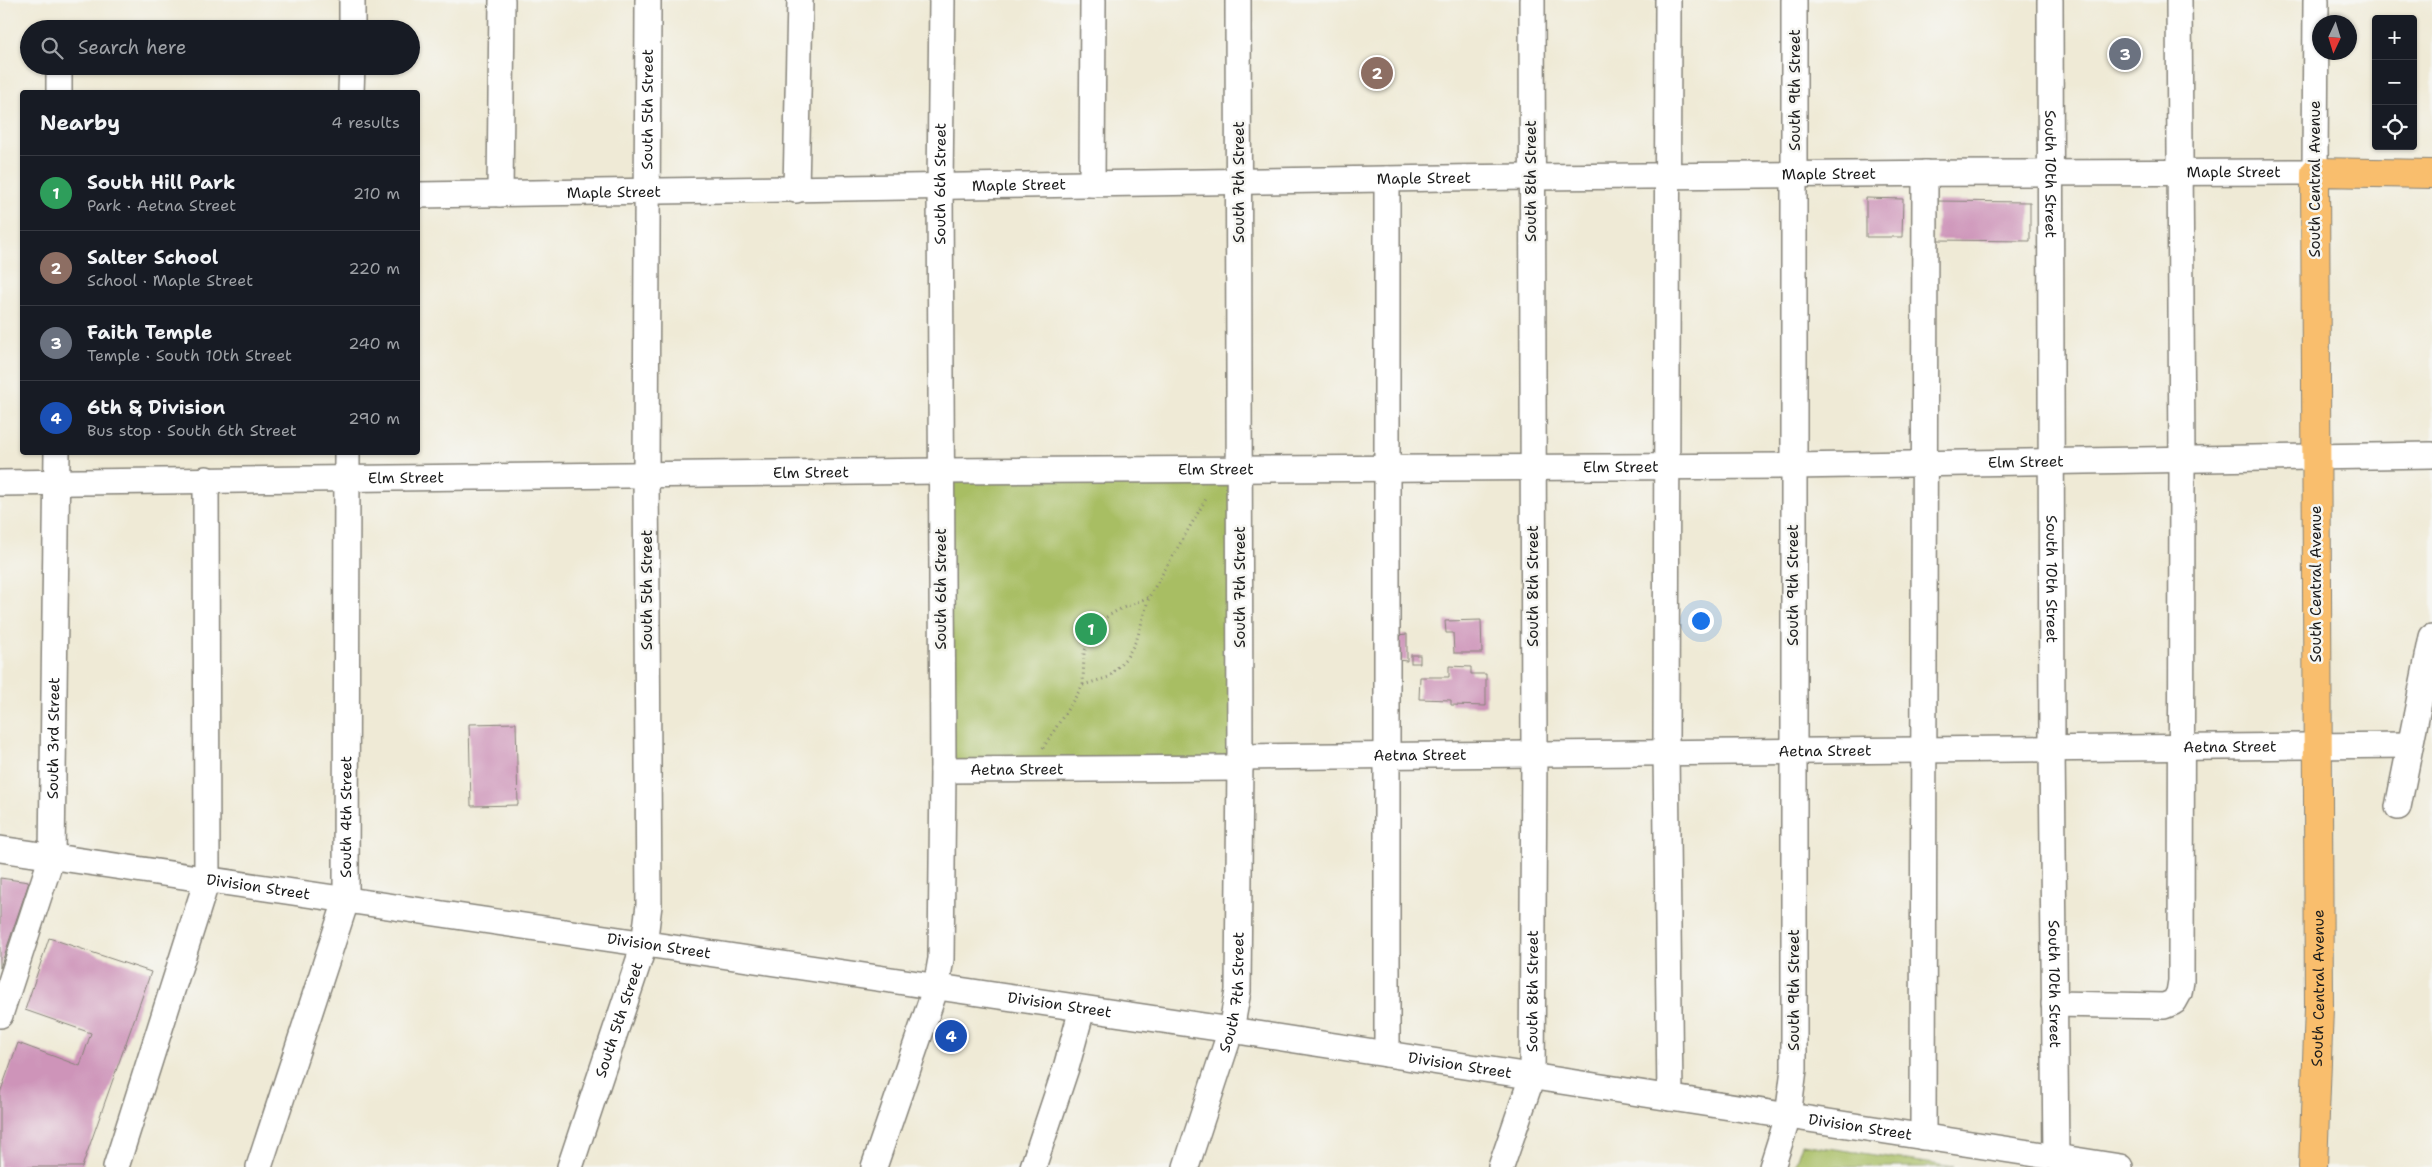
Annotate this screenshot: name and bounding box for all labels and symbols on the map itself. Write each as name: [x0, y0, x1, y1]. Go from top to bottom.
north arrow: [2312, 15, 2357, 60]
street label: South 9th Street: [1785, 29, 1805, 151]
pin: 3: [2109, 35, 2141, 73]
street label: South 5th Street: [637, 49, 658, 170]
pin: 2: [1361, 54, 1393, 92]
street label: South Central Avenue: [2305, 100, 2325, 258]
street label: South 10th Street: [2040, 110, 2061, 238]
street label: South 8th Street: [1521, 120, 1541, 242]
street label: South 7th Street: [1229, 121, 1249, 243]
street label: South 6th Street: [930, 123, 951, 245]
street label: Maple Street: [2187, 162, 2281, 182]
street label: Maple Street: [1782, 164, 1876, 184]
street label: Maple Street: [1377, 168, 1471, 189]
street label: Maple Street: [972, 174, 1066, 196]
street label: Maple Street: [567, 182, 661, 203]
street label: Elm Street: [1988, 451, 2064, 473]
street label: Elm Street: [1583, 457, 1659, 477]
street label: Elm Street: [1178, 459, 1254, 480]
street label: Elm Street: [773, 462, 849, 483]
street label: Elm Street: [368, 467, 444, 488]
street label: South Central Avenue: [2306, 505, 2326, 663]
street label: South 10th Street: [2041, 515, 2062, 643]
street label: South 9th Street: [1783, 524, 1803, 646]
street label: South 8th Street: [1523, 525, 1543, 647]
street label: South 7th Street: [1230, 526, 1250, 648]
street label: South 6th Street: [931, 528, 951, 650]
street label: South 5th Street: [637, 530, 657, 650]
your location: [1688, 608, 1714, 634]
pin: 1: [1075, 610, 1107, 648]
street label: South 3rd Street: [43, 677, 64, 799]
street label: Aetna Street: [2183, 736, 2277, 757]
street label: Aetna Street: [1778, 741, 1872, 761]
street label: Aetna Street: [1373, 745, 1467, 766]
street label: South 4th Street: [336, 756, 356, 878]
street label: Aetna Street: [970, 759, 1064, 780]
street label: Division Street: [205, 869, 311, 904]
street label: South Central Avenue: [2307, 909, 2329, 1067]
street label: South 10th Street: [2044, 920, 2065, 1048]
street label: Division Street: [606, 928, 712, 963]
street label: South 9th Street: [1784, 929, 1804, 1051]
street label: South 8th Street: [1522, 930, 1543, 1052]
street label: South 7th Street: [1214, 932, 1249, 1055]
street label: South 5th Street: [590, 959, 648, 1080]
street label: Division Street: [1006, 987, 1113, 1022]
pin: 4: [935, 1017, 967, 1055]
street label: Division Street: [1407, 1047, 1513, 1083]
street label: Division Street: [1807, 1109, 1914, 1145]

